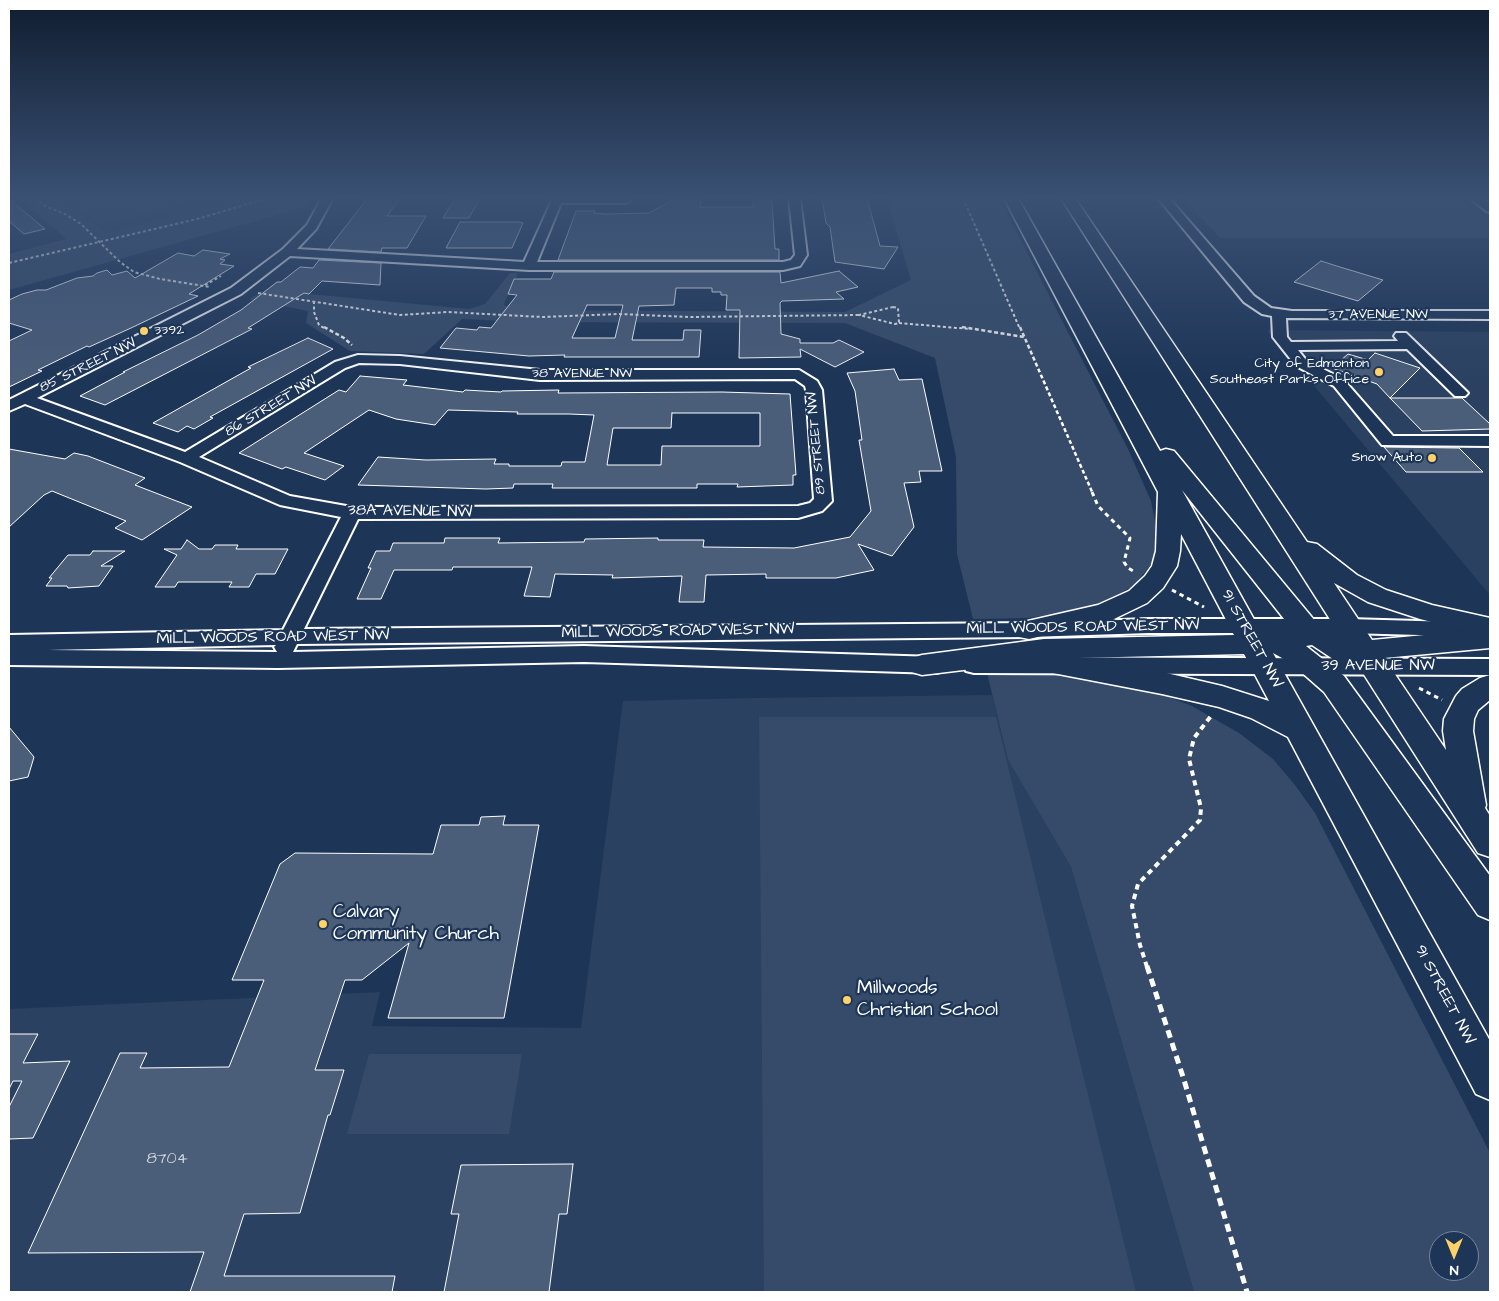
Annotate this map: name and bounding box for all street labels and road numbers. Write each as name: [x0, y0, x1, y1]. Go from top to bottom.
street label: 37 AVENUE NW: [1328, 307, 1428, 323]
street label: 85 STREET NW: [37, 335, 139, 397]
street label: 38 AVENUE NW: [532, 366, 632, 382]
street label: 86 STREET NW: [222, 373, 320, 441]
street label: 89 STREET NW: [804, 391, 830, 495]
street label: 38A AVENUE NW: [347, 501, 473, 523]
street label: 91 STREET NW: [1216, 586, 1286, 692]
street label: MILL WOODS ROAD WEST NW: [966, 616, 1200, 640]
street label: MILL WOODS ROAD WEST NW: [561, 620, 795, 644]
street label: MILL WOODS ROAD WEST NW: [156, 626, 390, 650]
street label: 39 AVENUE NW: [1321, 657, 1435, 677]
street label: 91 STREET NW: [1410, 942, 1478, 1048]

